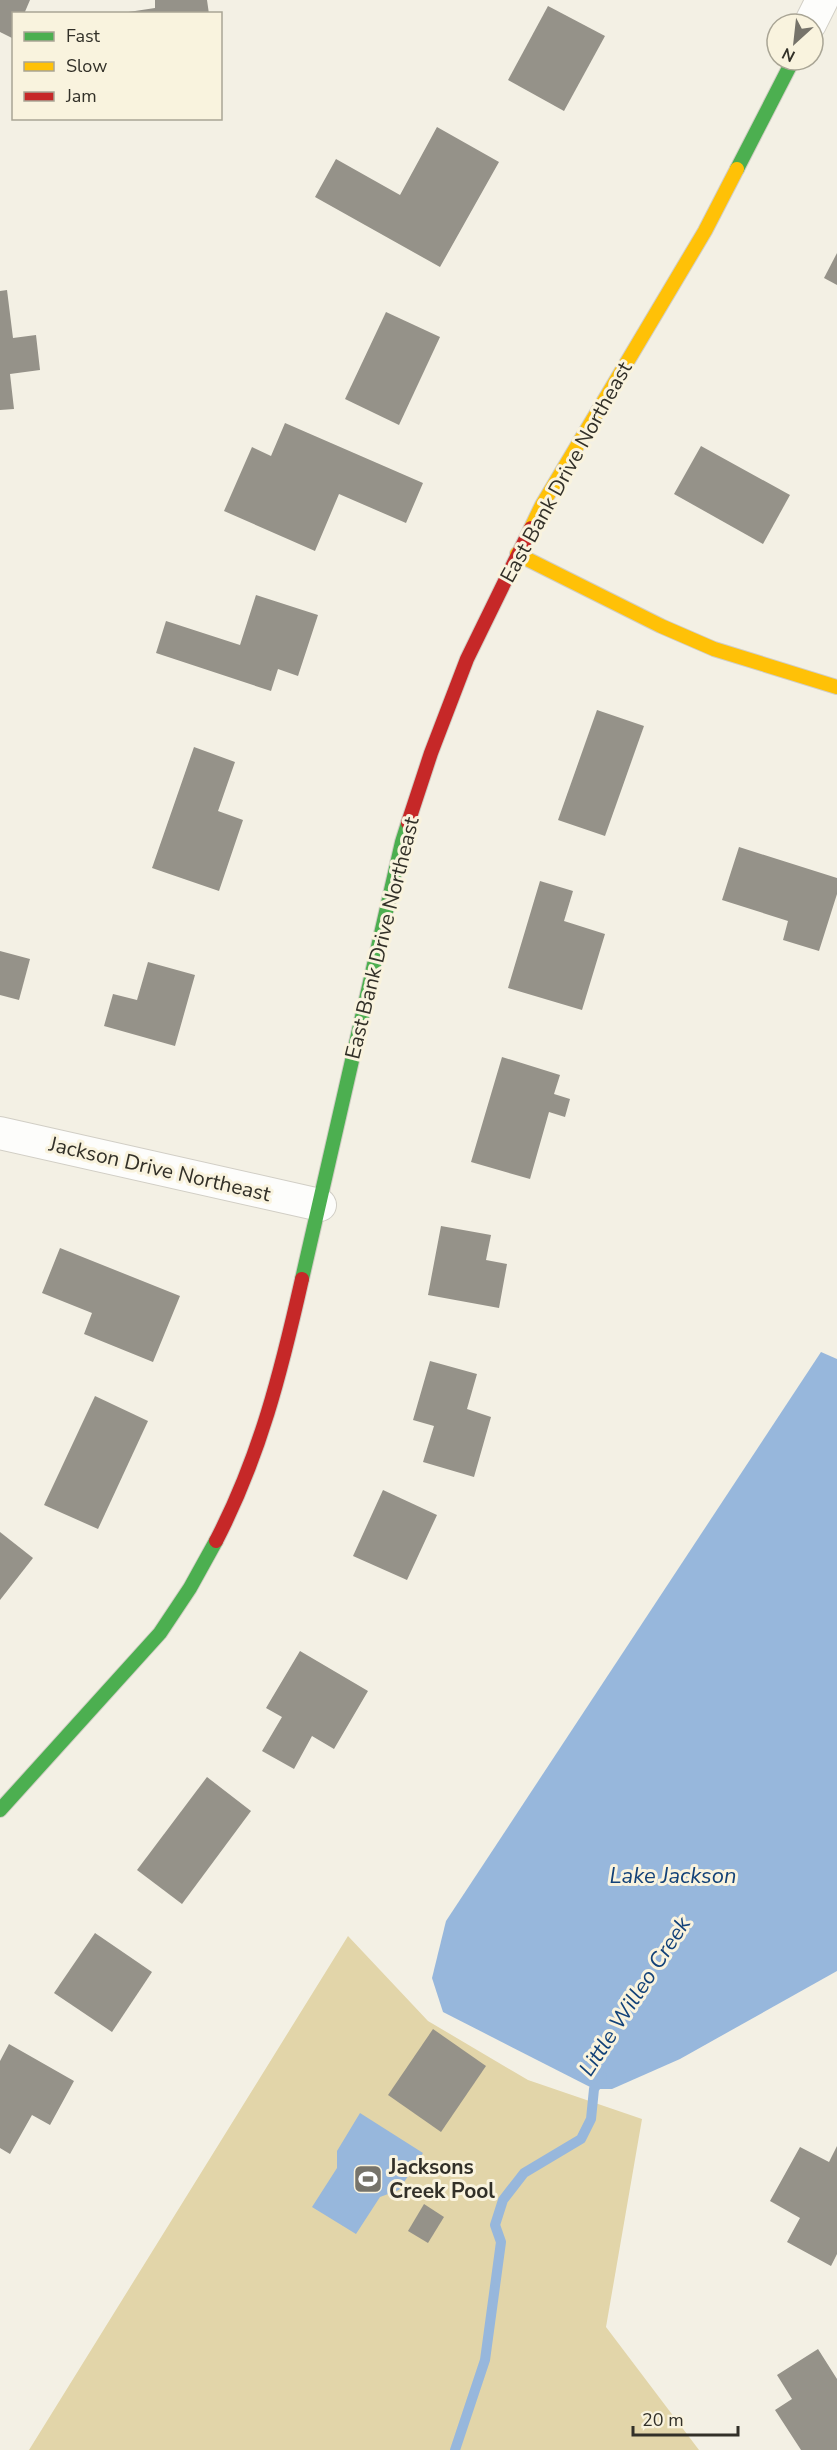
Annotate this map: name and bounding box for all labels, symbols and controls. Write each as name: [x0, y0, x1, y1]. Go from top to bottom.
legend: [12, 12, 222, 120]
north arrow: [765, 12, 825, 72]
text: Fast: [66, 24, 101, 48]
text: N: [778, 42, 799, 67]
text: Slow: [66, 54, 107, 78]
text: Jam: [65, 84, 97, 108]
street label: East Bank Drive Northeast: [494, 356, 639, 587]
street label: East Bank Drive Northeast: [338, 813, 426, 1062]
street label: Jackson Drive Northeast: [46, 1130, 274, 1208]
water label: Lake Jackson: [610, 1861, 736, 1891]
water label: Little Willeo Creek: [572, 1910, 698, 2082]
place label: Jacksons Creek Pool: [388, 2153, 495, 2205]
sports icon: Jacksons Creek Pool: [352, 2163, 384, 2195]
scale bar: [633, 2399, 738, 2437]
text: 20 m: [642, 2408, 684, 2432]

